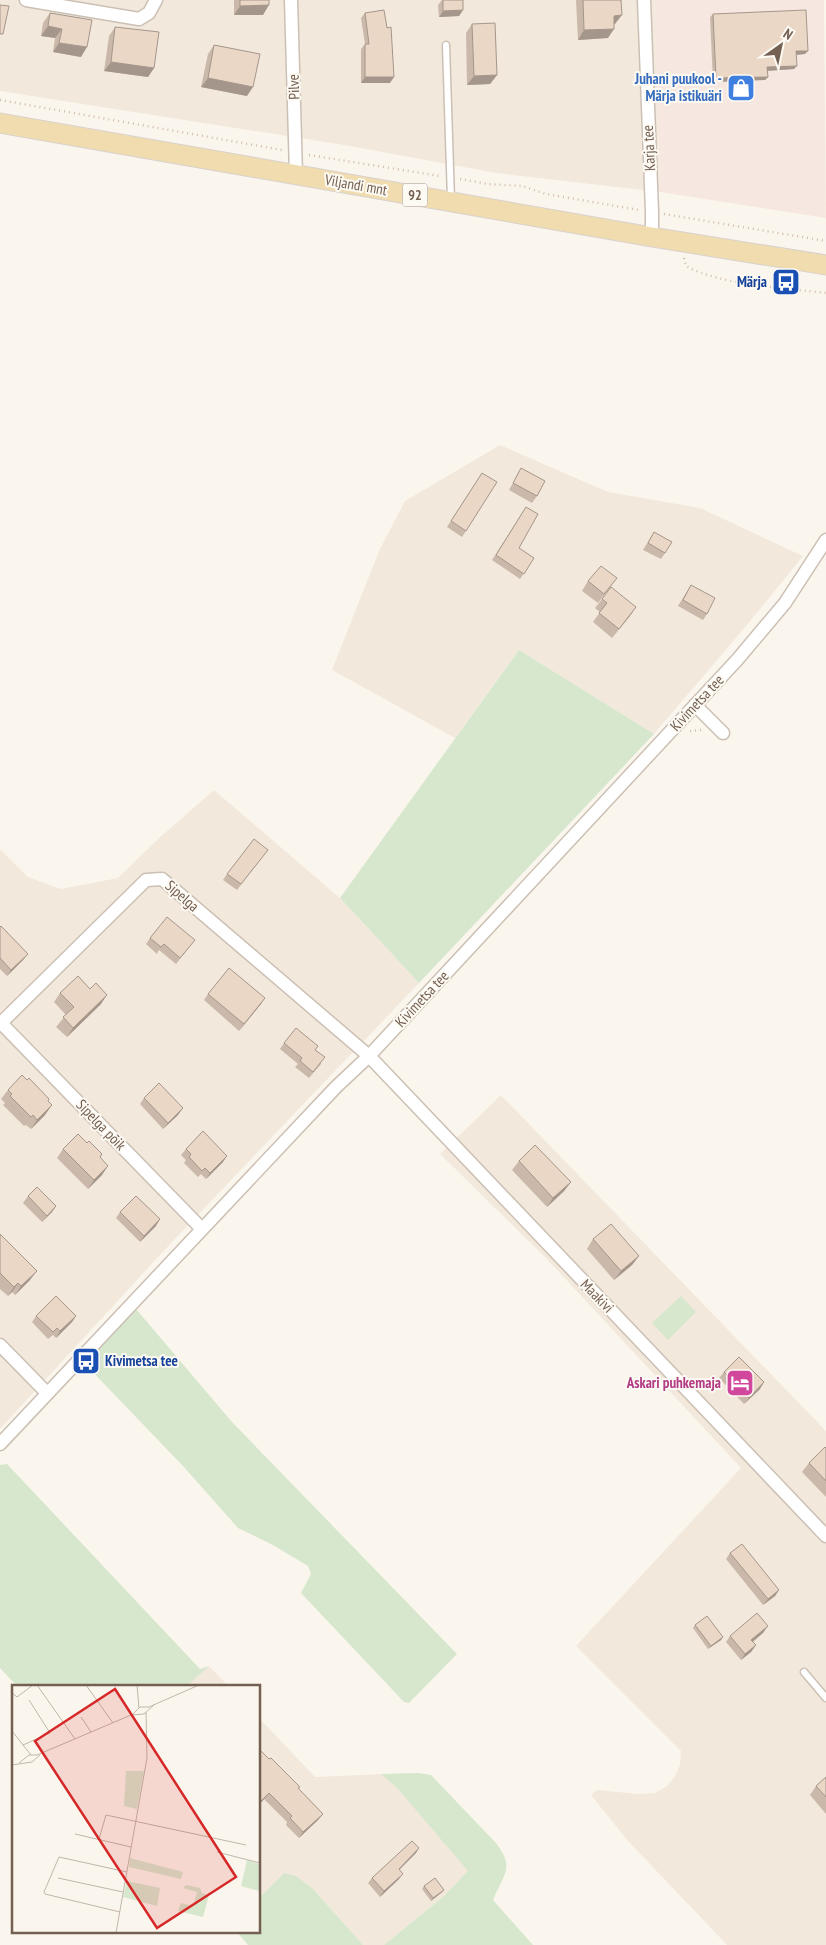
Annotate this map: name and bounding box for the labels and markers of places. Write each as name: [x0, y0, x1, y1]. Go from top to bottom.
place label: Juhani puukool - Märja istikuäri: [634, 69, 722, 105]
shop icon: Juhani puukool - Märja istikuäri: [726, 73, 756, 103]
bus stop icon: Märja: [771, 267, 801, 297]
place label: Märja: [737, 272, 767, 291]
bus stop icon: Kivimetsa tee: [71, 1346, 101, 1376]
place label: Kivimetsa tee: [105, 1351, 178, 1370]
hotel icon: Askari puhkemaja: [725, 1368, 755, 1398]
place label: Askari puhkemaja: [626, 1373, 721, 1392]

